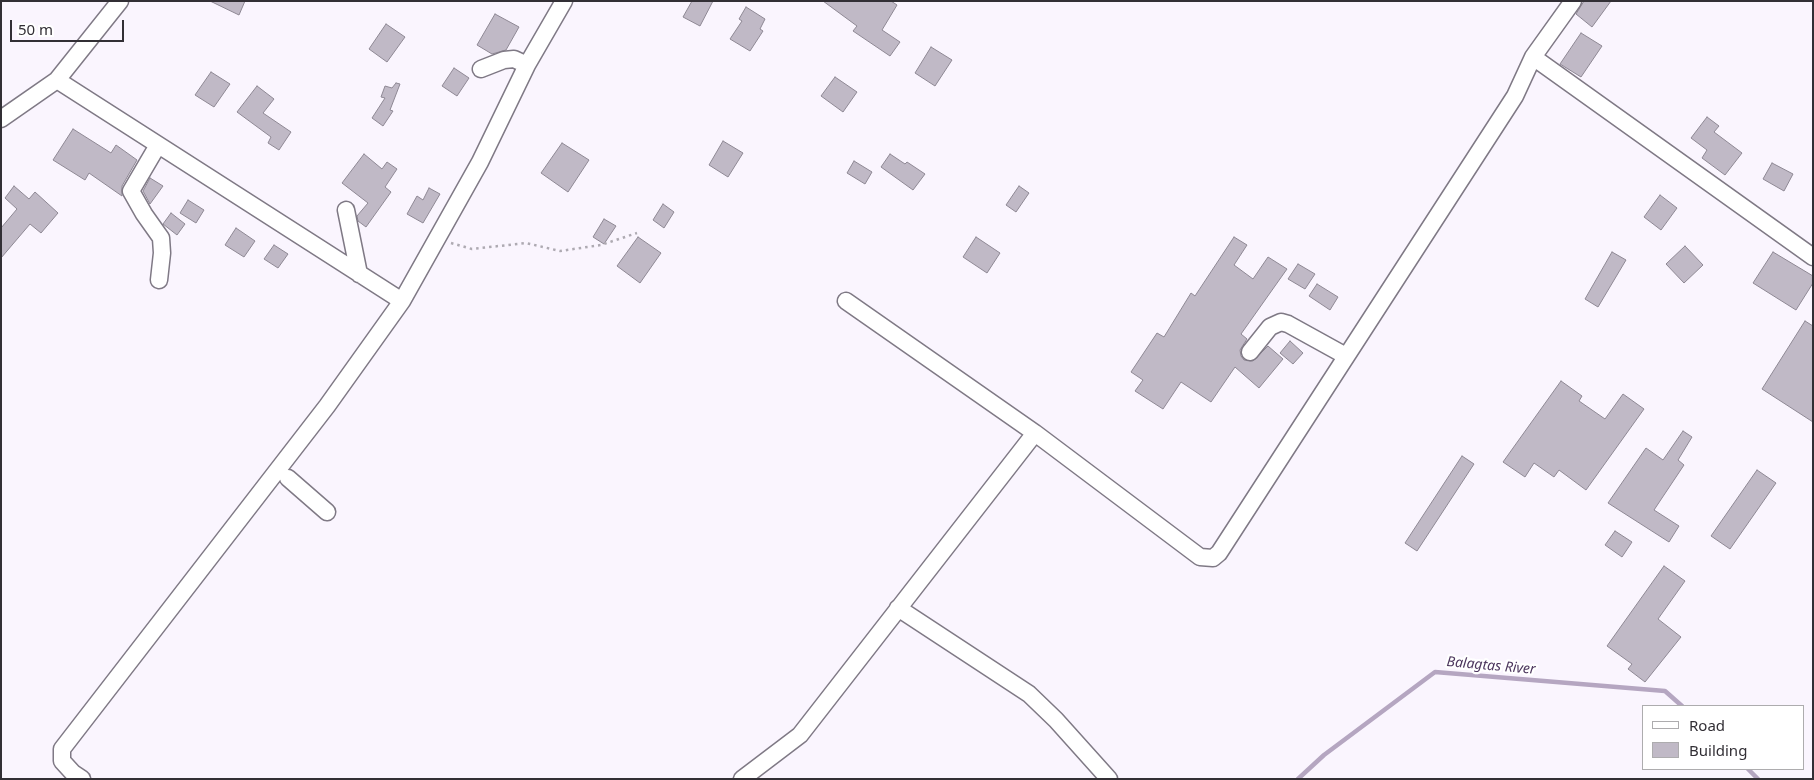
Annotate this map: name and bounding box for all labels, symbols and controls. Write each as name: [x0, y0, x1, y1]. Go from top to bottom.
scale bar: [12, 10, 126, 42]
text: 50 m: [18, 19, 53, 39]
water label: Balagtas River: [1446, 654, 1536, 678]
legend: [1642, 705, 1804, 770]
text: Road: [1689, 715, 1725, 735]
text: Building: [1689, 740, 1747, 760]

